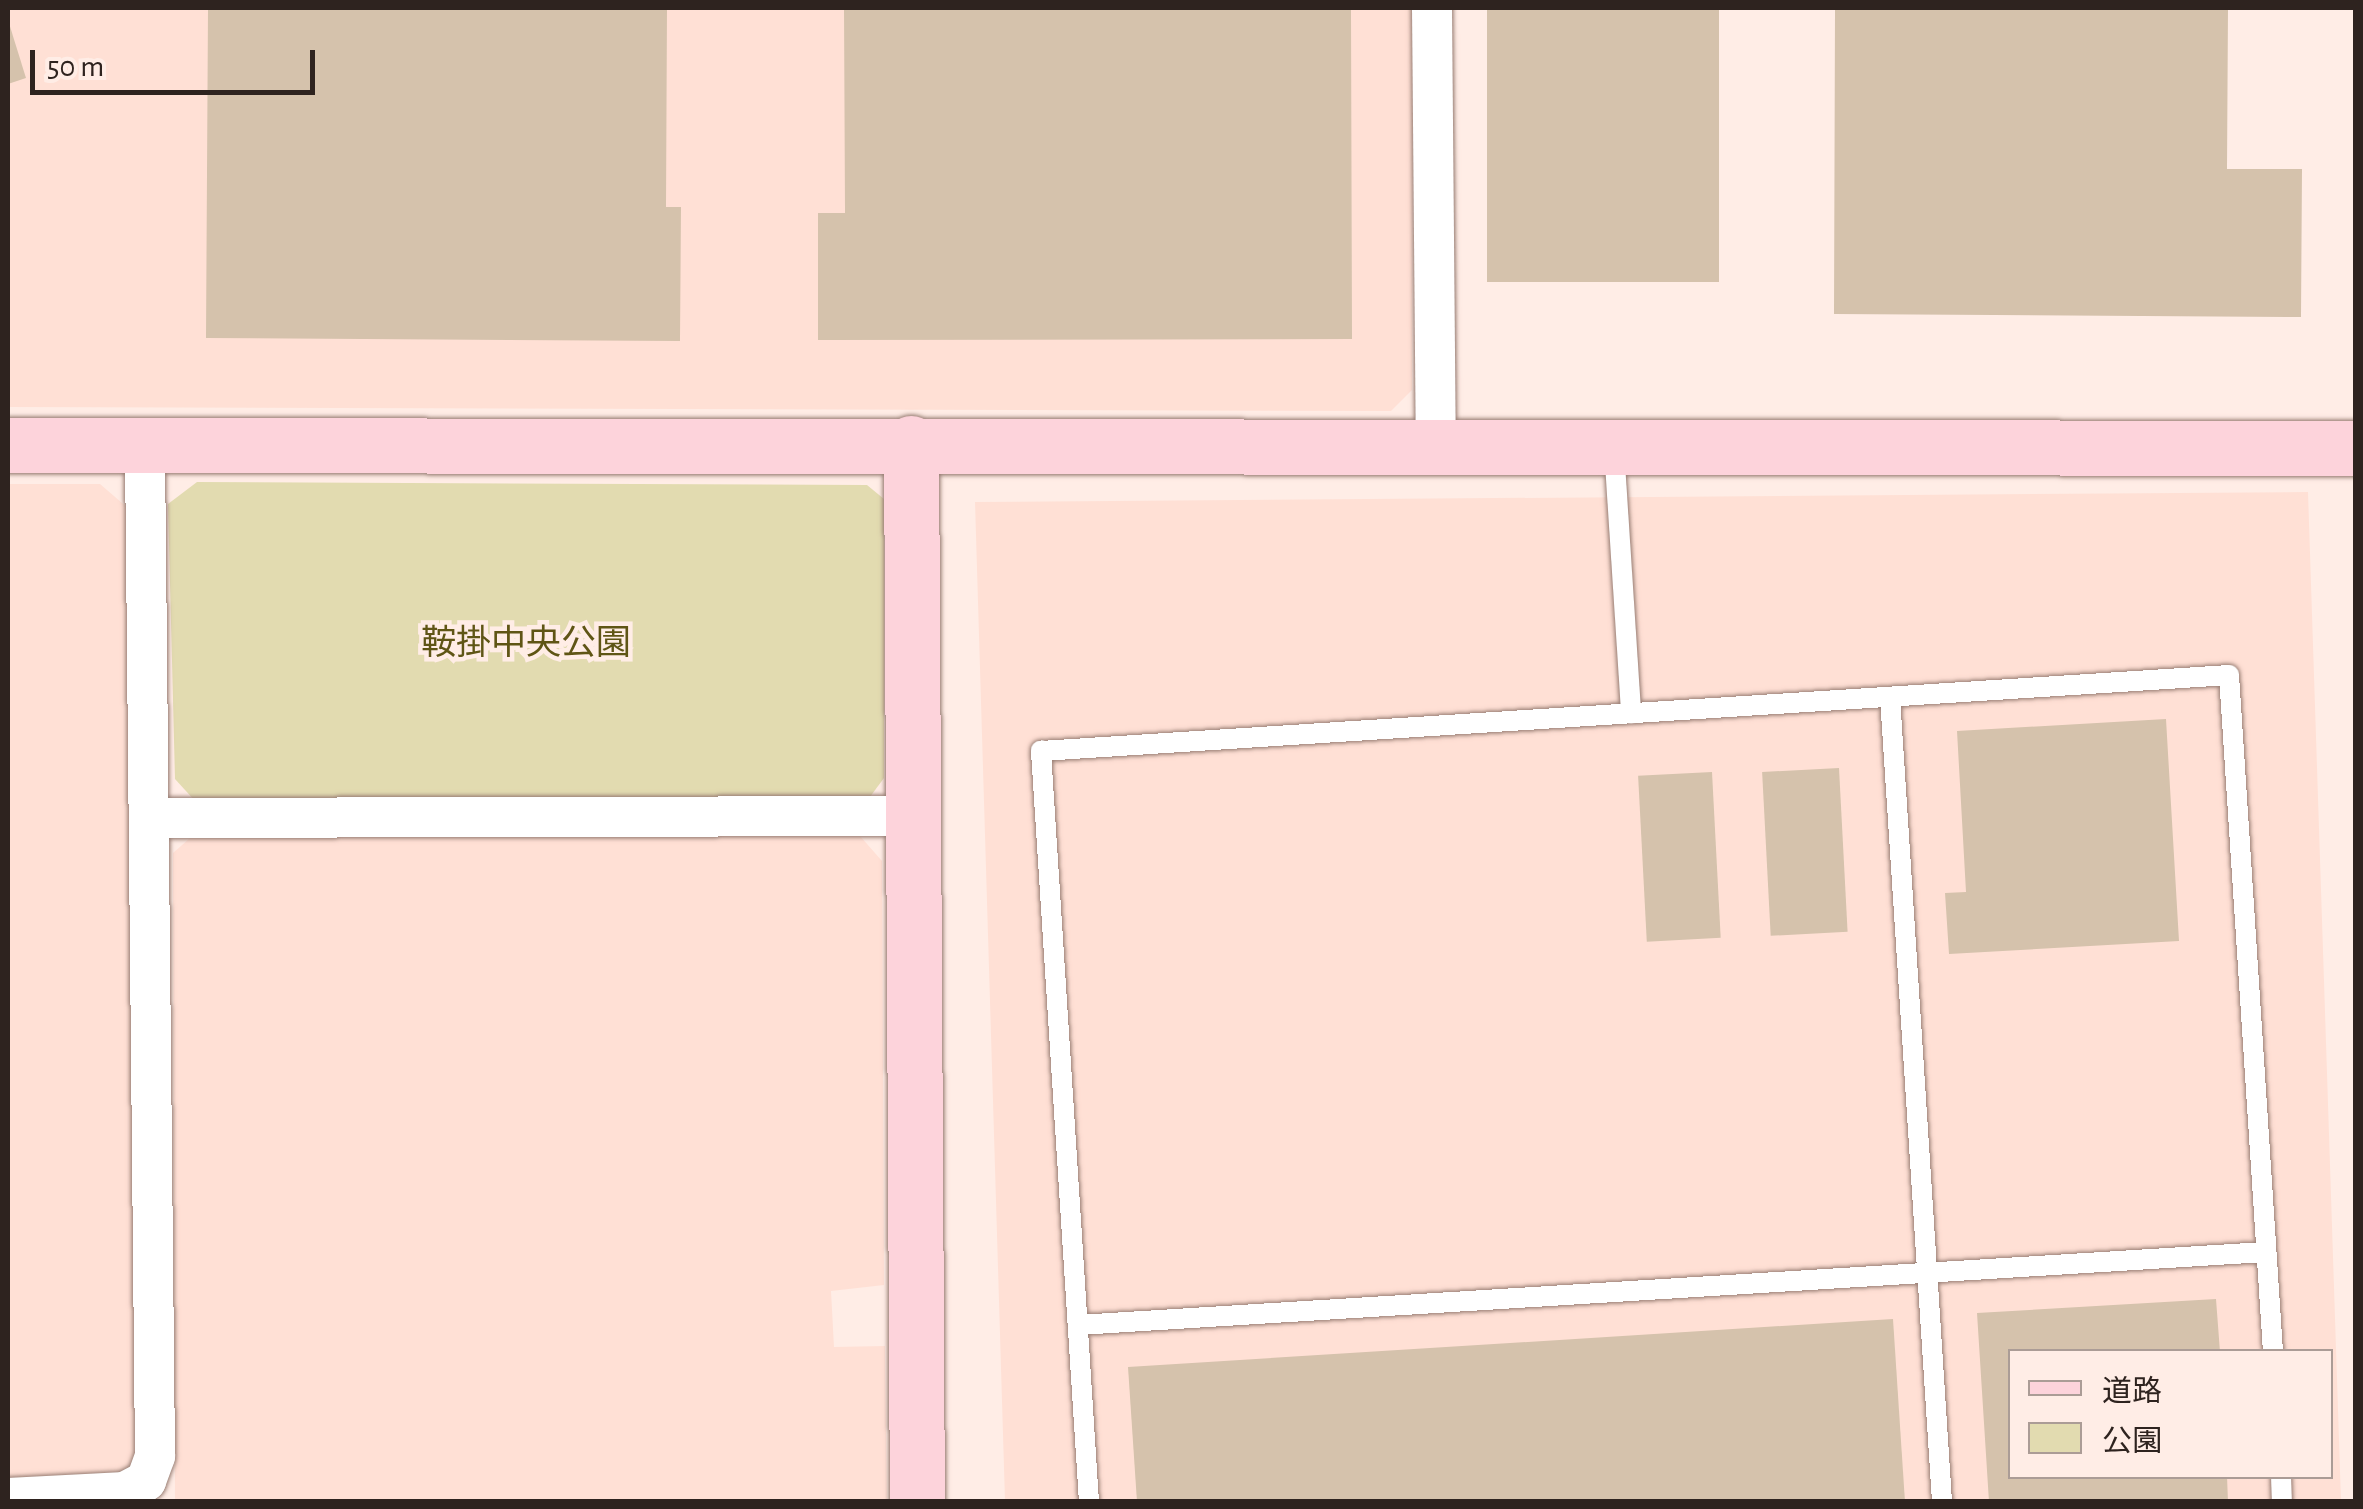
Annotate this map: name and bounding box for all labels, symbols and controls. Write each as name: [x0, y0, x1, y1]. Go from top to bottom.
scale bar: [35, 30, 320, 92]
text: 50 m: [47, 52, 104, 82]
park label: 鞍掛中央公園: [421, 623, 631, 665]
legend: [2008, 1349, 2333, 1479]
text: 道路: [2102, 1377, 2162, 1407]
text: 公園: [2102, 1427, 2162, 1457]

